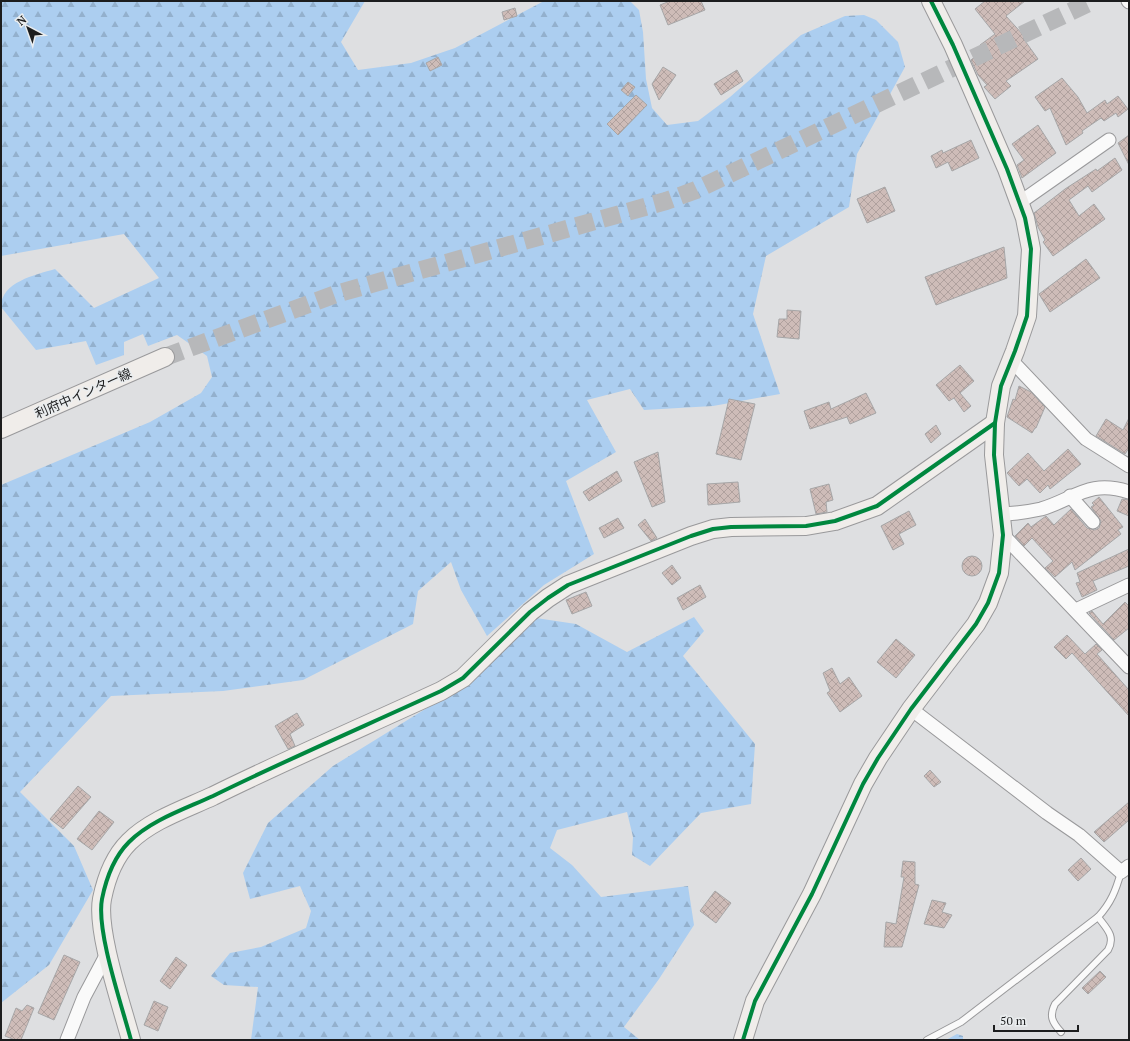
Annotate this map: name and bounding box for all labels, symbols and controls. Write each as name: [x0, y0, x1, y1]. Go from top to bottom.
north arrow: [8, 8, 48, 48]
text: N: [14, 12, 30, 28]
street label: 利府中インター線: [32, 364, 134, 422]
scale bar: [994, 1007, 1078, 1033]
text: 50 m: [1000, 1013, 1027, 1028]

